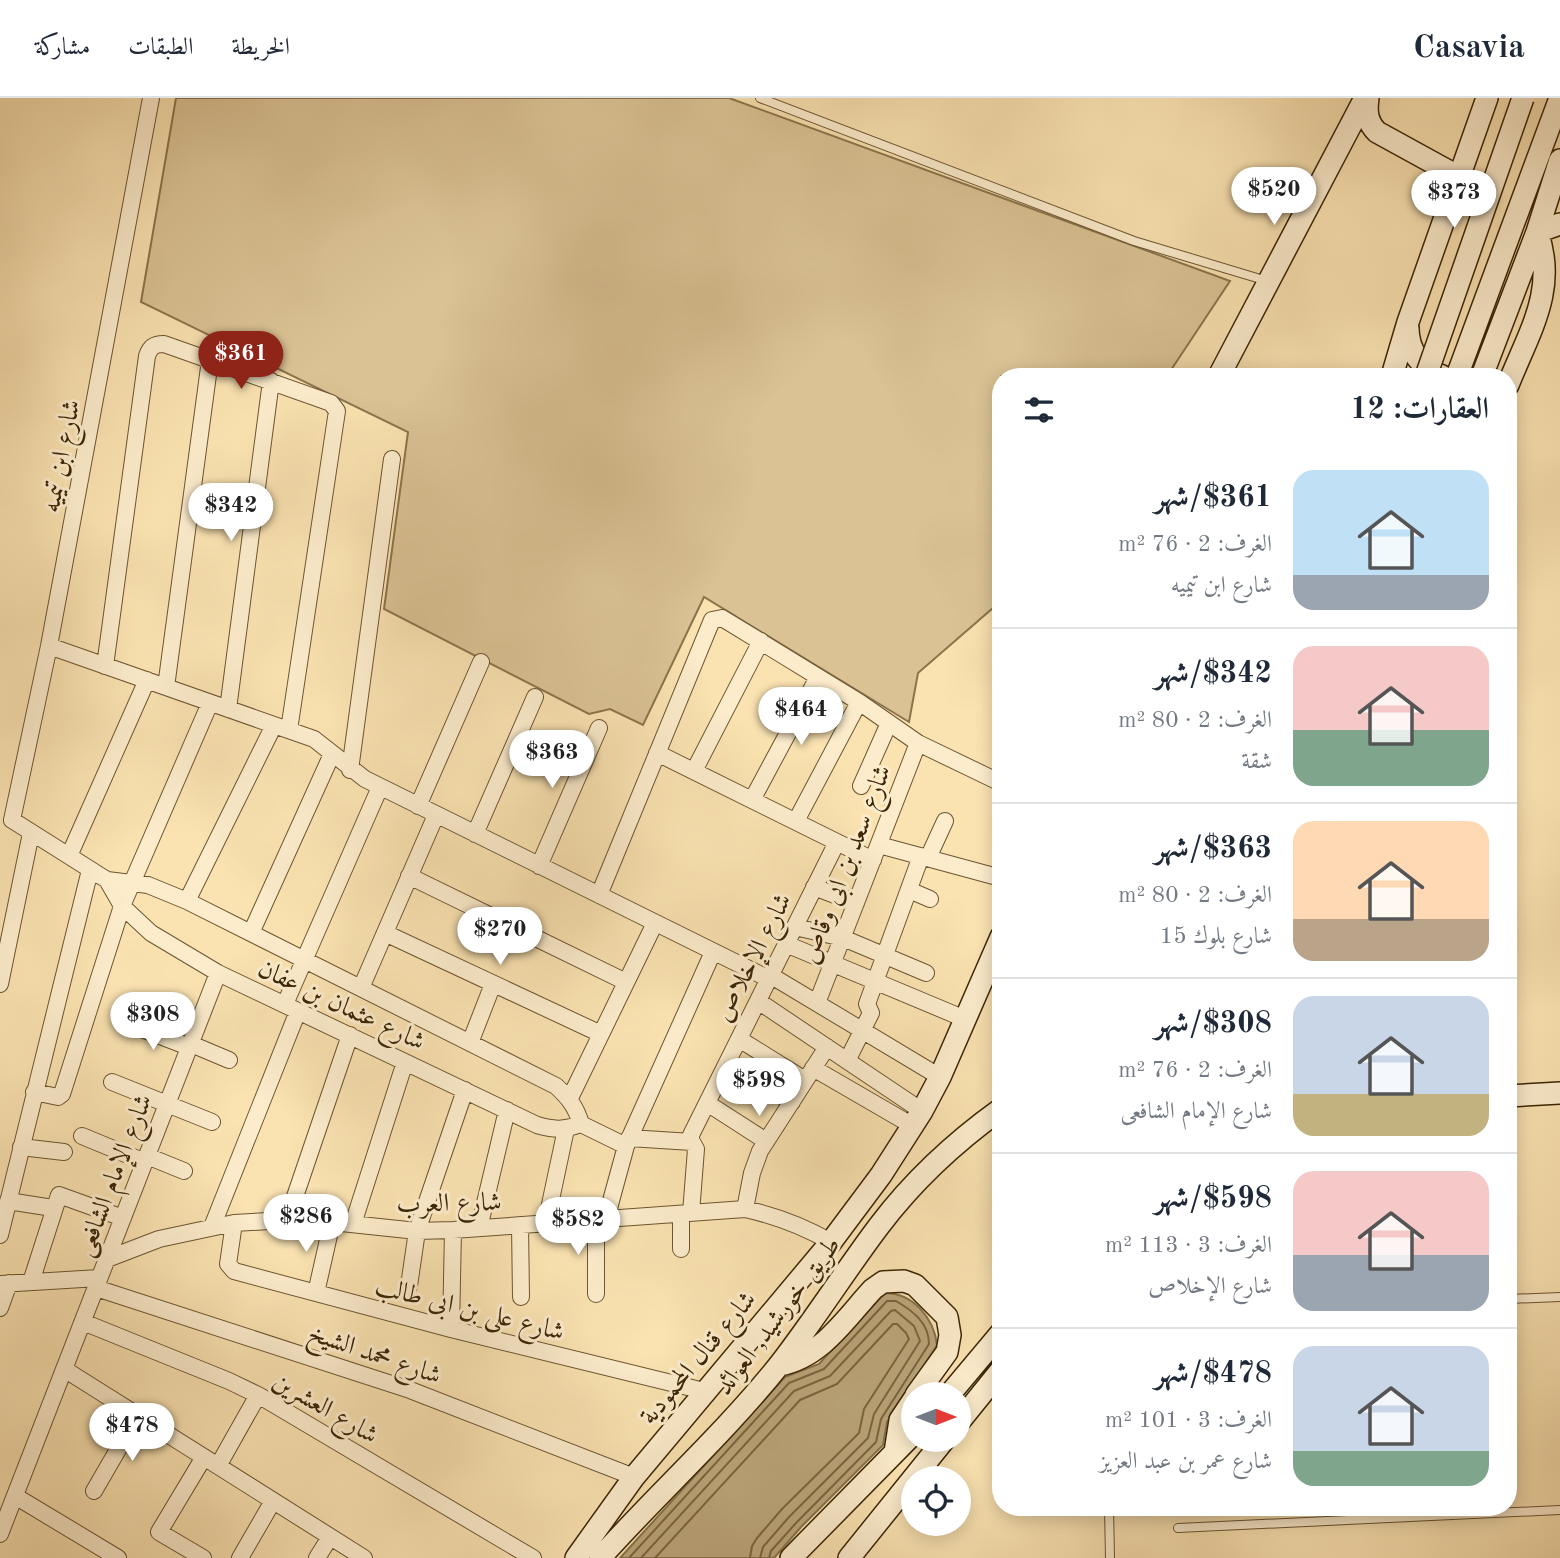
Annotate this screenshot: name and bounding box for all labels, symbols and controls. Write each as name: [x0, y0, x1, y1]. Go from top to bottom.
text: Casavia: [1413, 32, 1525, 65]
text: مشاركة: [35, 36, 90, 60]
text: الطبقات: [128, 36, 194, 60]
text: الخريطة: [232, 36, 290, 60]
pin: $520: [1233, 167, 1315, 227]
pin: $373: [1413, 170, 1495, 230]
text: $520: [1247, 178, 1301, 201]
text: $373: [1427, 181, 1481, 204]
pin: $361: [200, 331, 282, 391]
text: $361: [214, 342, 268, 365]
icon: filters: [1020, 391, 1058, 429]
text: العقارات: 12: [1350, 395, 1489, 425]
street label: شارع ابن تيميه: [38, 398, 93, 516]
text: $361/شهر: [1154, 483, 1272, 513]
pin: $342: [190, 484, 272, 543]
text: $342: [204, 494, 258, 517]
icon: home: [1349, 498, 1433, 582]
text: الغرف: 2 · 76 m²: [1118, 533, 1272, 556]
text: شارع ابن تيميه: [1171, 574, 1272, 597]
text: $342/شهر: [1154, 659, 1272, 689]
icon: home: [1349, 674, 1433, 758]
pin: $464: [760, 688, 842, 747]
text: $464: [774, 698, 828, 721]
text: الغرف: 2 · 80 m²: [1118, 709, 1272, 732]
pin: $363: [511, 730, 593, 790]
text: $363: [525, 741, 579, 764]
text: شقة: [1242, 750, 1272, 773]
street label: شارع سعد بن ابى وقاص: [797, 762, 903, 970]
text: $363/شهر: [1154, 834, 1272, 864]
icon: home: [1349, 849, 1433, 933]
text: الغرف: 2 · 80 m²: [1118, 884, 1272, 907]
street label: شارع الإخلاص: [710, 890, 803, 1029]
pin: $270: [459, 908, 541, 967]
text: $270: [473, 918, 527, 941]
text: شارع بلوك 15: [1160, 925, 1272, 948]
street label: شارع عثمان بن عفان: [251, 956, 429, 1062]
pin: $308: [112, 992, 194, 1052]
text: $308: [126, 1003, 180, 1026]
text: $308/شهر: [1154, 1009, 1272, 1039]
icon: home: [1349, 1024, 1433, 1108]
pin: $598: [718, 1058, 800, 1118]
text: الغرف: 2 · 76 m²: [1118, 1059, 1272, 1082]
text: $598: [732, 1069, 786, 1092]
street label: شارع الإمام الشافعى: [72, 1091, 165, 1263]
text: شارع الإمام الشافعى: [1120, 1100, 1272, 1123]
text: $598/شهر: [1154, 1184, 1272, 1214]
street label: شارع العرب: [396, 1190, 502, 1225]
pin: $286: [265, 1194, 347, 1254]
pin: $582: [537, 1198, 619, 1257]
icon: home: [1349, 1199, 1433, 1283]
text: $286: [279, 1205, 333, 1228]
text: $582: [551, 1208, 605, 1231]
street label: طريق خورشيد, العوائد: [711, 1232, 848, 1401]
text: الغرف: 3 · 113 m²: [1105, 1234, 1272, 1257]
street label: شارع على بن ابى طالب: [371, 1274, 567, 1353]
text: شارع الإخلاص: [1148, 1275, 1272, 1298]
street label: شارع قنال المحمودية: [636, 1287, 767, 1434]
street label: شارع محمد الشيخ: [302, 1320, 444, 1398]
text: $478/شهر: [1154, 1359, 1272, 1389]
street label: شارع العشرين: [264, 1368, 382, 1455]
icon: home: [1349, 1374, 1433, 1458]
north arrow: [901, 1382, 971, 1452]
map controls: [901, 1382, 971, 1536]
pin: $478: [91, 1404, 173, 1463]
text: الغرف: 3 · 101 m²: [1105, 1409, 1272, 1432]
text: $478: [105, 1414, 159, 1437]
text: شارع عمر بن عبد العزيز: [1099, 1450, 1272, 1473]
button: locate: [901, 1466, 971, 1536]

